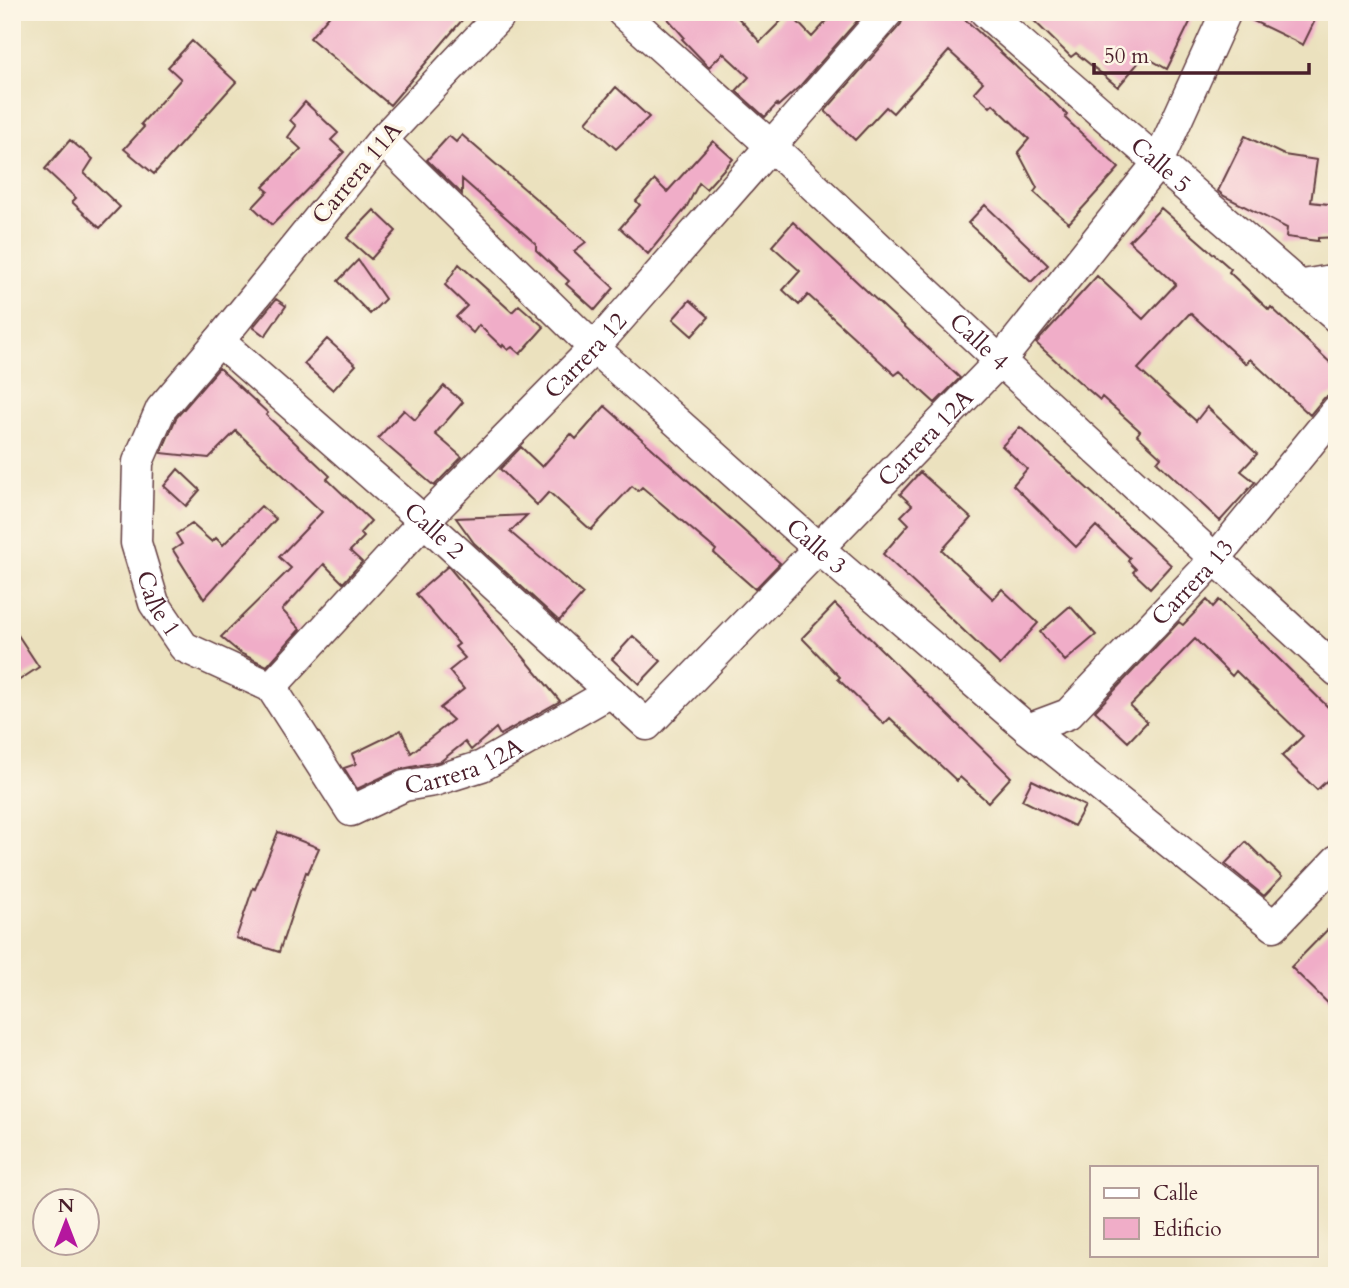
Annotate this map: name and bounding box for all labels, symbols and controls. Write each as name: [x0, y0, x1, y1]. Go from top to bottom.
scale bar: [1094, 32, 1309, 76]
text: 50 m: [1104, 42, 1149, 71]
street label: Carrera 11A: [304, 114, 410, 231]
street label: Calle 5: [1123, 129, 1198, 200]
street label: Carrera 12: [537, 305, 634, 406]
street label: Calle 4: [942, 305, 1016, 378]
street label: Carrera 12A: [870, 381, 981, 494]
street label: Calle 2: [397, 495, 472, 567]
street label: Calle 3: [779, 511, 854, 582]
street label: Carrera 13: [1144, 532, 1241, 633]
street label: Calle 1: [129, 567, 189, 643]
street label: Carrera 12A: [402, 729, 530, 802]
legend: [1090, 1166, 1318, 1256]
text: Calle: [1153, 1179, 1198, 1208]
north arrow: [32, 1186, 102, 1256]
text: N: [58, 1193, 75, 1219]
text: Edificio: [1153, 1215, 1222, 1244]

